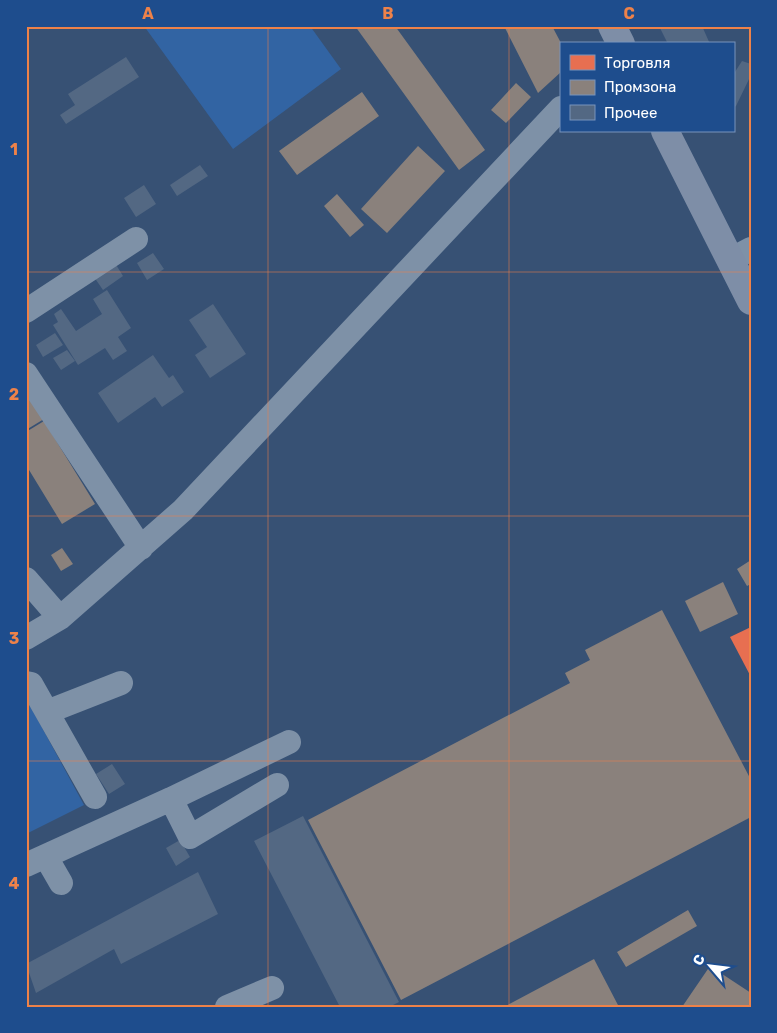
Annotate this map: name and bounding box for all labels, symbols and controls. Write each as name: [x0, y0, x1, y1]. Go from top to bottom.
text: A: [142, 4, 154, 23]
text: B: [382, 4, 394, 23]
text: C: [623, 4, 635, 23]
legend: [560, 42, 734, 132]
text: Торговля: [604, 54, 670, 72]
text: Промзона: [604, 78, 676, 96]
text: Прочее: [604, 104, 657, 122]
text: 1: [10, 140, 18, 159]
text: 2: [9, 385, 19, 404]
text: 3: [9, 629, 19, 648]
text: 4: [9, 874, 20, 893]
north arrow: [684, 940, 734, 990]
text: С: [689, 952, 709, 968]

